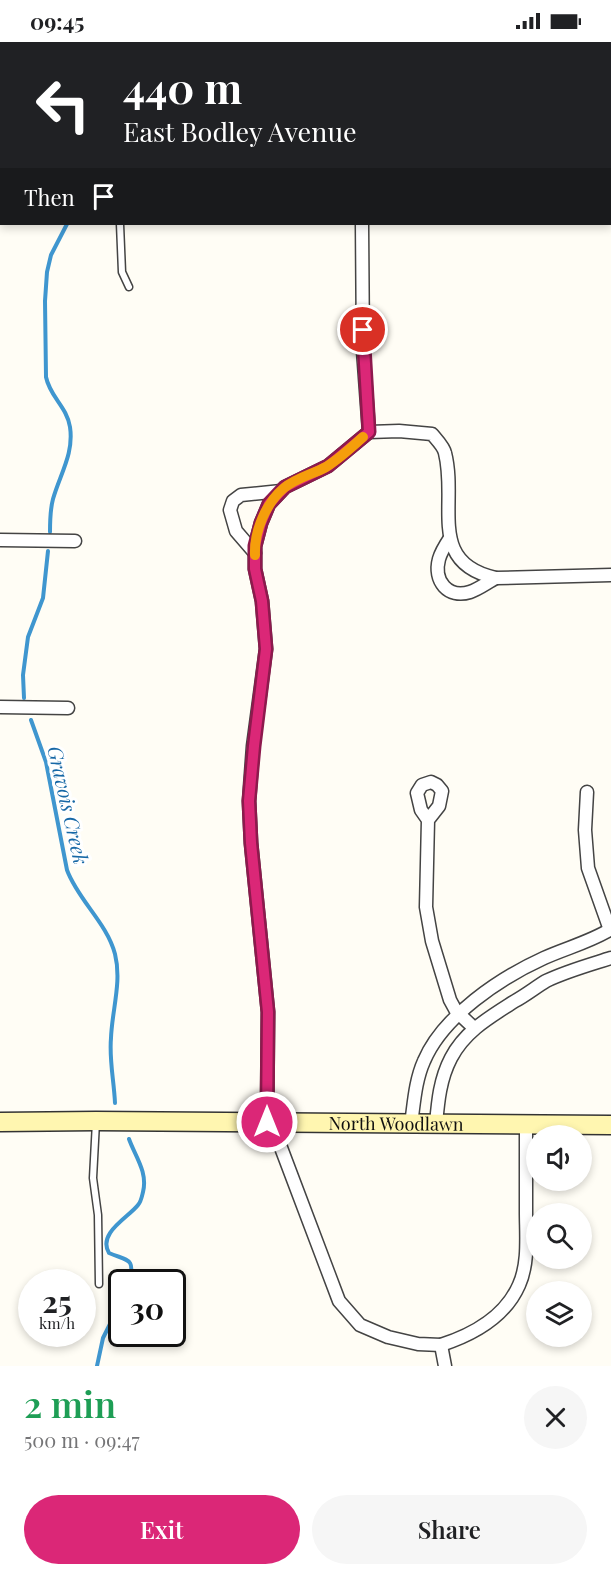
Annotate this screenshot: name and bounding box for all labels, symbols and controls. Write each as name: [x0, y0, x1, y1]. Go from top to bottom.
text: 09:45: [30, 6, 84, 36]
text: 440 m: [123, 59, 242, 115]
icon: left: [24, 66, 102, 144]
text: East Bodley Avenue: [123, 113, 357, 149]
icon: arrive: [87, 180, 120, 213]
text: Then: [24, 182, 75, 212]
pin: [337, 304, 388, 355]
icon: arrive: [346, 313, 379, 346]
water label: Gravois Creek: [42, 743, 96, 867]
position arrow: [235, 1090, 299, 1154]
street label: North Woodlawn: [328, 1111, 464, 1136]
map controls: [526, 1125, 592, 1347]
button: sound: [526, 1125, 592, 1191]
button: search: [526, 1203, 592, 1269]
speed limit sign: 30: [108, 1269, 186, 1347]
text: 25: [42, 1281, 72, 1321]
button: layers: [526, 1281, 592, 1347]
text: km/h: [39, 1313, 75, 1333]
text: 2 min: [24, 1379, 116, 1427]
button: close: [524, 1386, 587, 1449]
text: 500 m · 09:47: [24, 1426, 140, 1453]
button: Exit: [24, 1495, 300, 1564]
button: Share: [312, 1495, 587, 1564]

